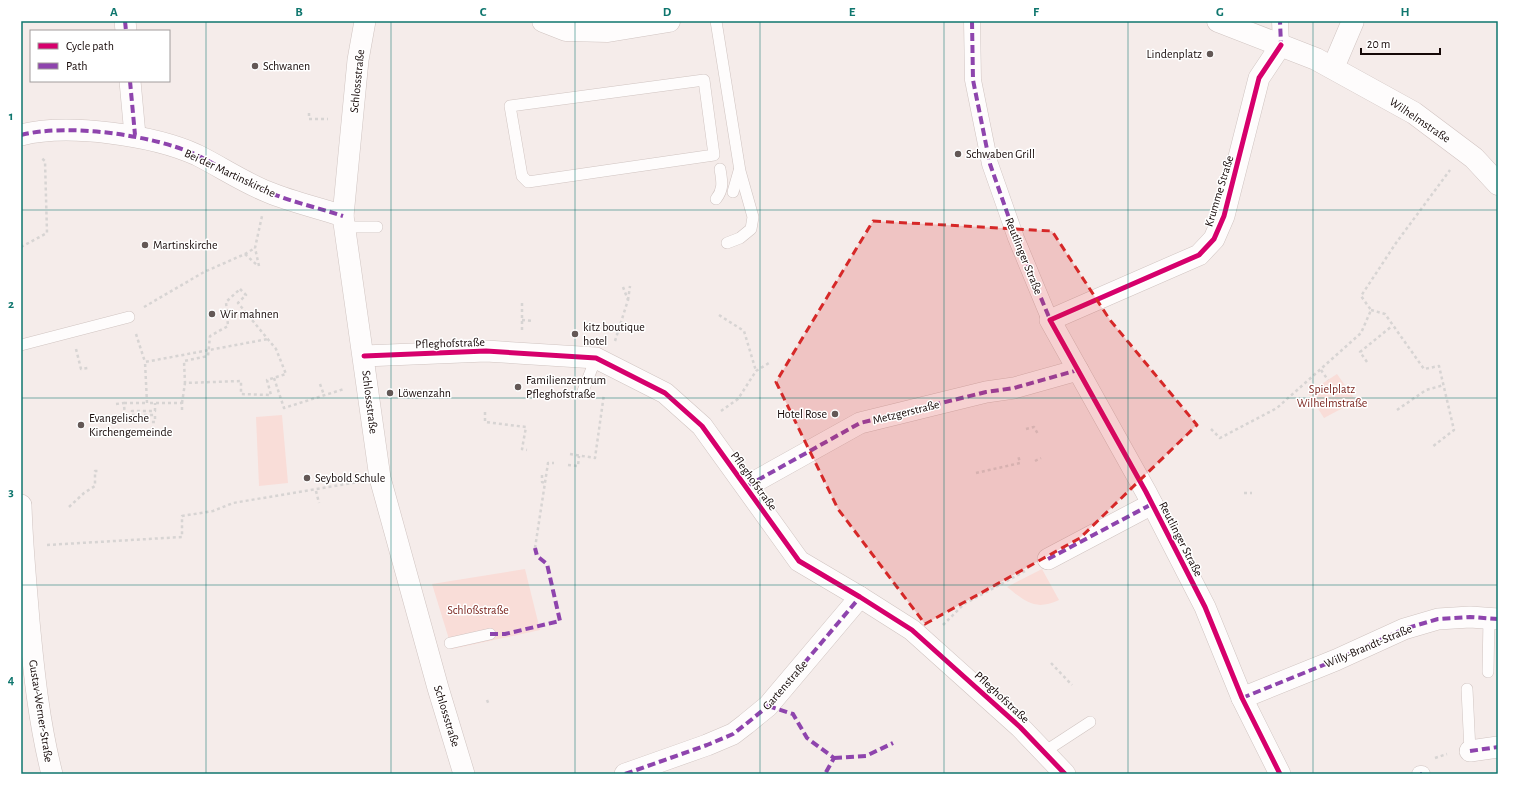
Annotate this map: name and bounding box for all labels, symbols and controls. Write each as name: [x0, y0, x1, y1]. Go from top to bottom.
text: A: [110, 6, 118, 19]
text: B: [295, 6, 303, 19]
text: C: [480, 6, 487, 19]
text: D: [663, 6, 672, 19]
text: E: [849, 6, 856, 19]
text: F: [1033, 6, 1040, 19]
text: G: [1216, 6, 1224, 19]
text: H: [1400, 6, 1410, 19]
legend: [30, 30, 170, 82]
scale bar: [1361, 30, 1440, 56]
text: 20 m: [1367, 38, 1390, 50]
text: Cycle path: [66, 40, 114, 53]
place label: Lindenplatz: [1147, 48, 1202, 60]
street label: Schlossstraße: [348, 49, 366, 113]
marker: Lindenplatz: [1205, 49, 1215, 59]
text: Path: [66, 60, 88, 72]
place label: Schwanen: [263, 60, 310, 72]
marker: Schwanen: [250, 61, 260, 71]
street label: Wilhelmstraße: [1387, 95, 1453, 145]
text: 1: [9, 110, 13, 123]
street label: Bei der Martinskirche: [183, 147, 277, 199]
place label: Schwaben Grill: [966, 148, 1035, 160]
marker: Schwaben Grill: [953, 149, 963, 159]
street label: Krumme Straße: [1202, 154, 1236, 228]
street label: Reutlinger Straße: [1003, 216, 1045, 296]
place label: Martinskirche: [153, 239, 218, 251]
marker: Martinskirche: [140, 240, 150, 250]
text: 2: [8, 298, 14, 311]
place label: Wir mahnen: [220, 308, 279, 320]
marker: Wir mahnen: [207, 309, 217, 319]
place label: kitz boutique hotel: [583, 321, 645, 347]
marker: kitz boutique hotel: [570, 329, 580, 339]
street label: Pfleghofstraße: [415, 336, 485, 350]
street label: Schlossstraße: [360, 370, 380, 434]
place label: Familienzentrum Pfleghofstraße: [526, 374, 606, 400]
marker: Familienzentrum Pfleghofstraße: [513, 382, 523, 392]
park label: Spielplatz Wilhelmstraße: [1297, 383, 1367, 409]
place label: Löwenzahn: [398, 387, 451, 399]
marker: Löwenzahn: [385, 388, 395, 398]
street label: Metzgerstraße: [871, 398, 941, 426]
place label: Hotel Rose: [777, 408, 827, 420]
marker: Hotel Rose: [830, 409, 840, 419]
place label: Evangelische Kirchengemeinde: [89, 412, 172, 438]
marker: Evangelische Kirchengemeinde: [76, 420, 86, 430]
street label: Pfleghofstraße: [729, 449, 779, 513]
place label: Seybold Schule: [315, 472, 385, 485]
marker: Seybold Schule: [302, 473, 312, 483]
text: 3: [8, 486, 14, 499]
street label: Reutlinger Straße: [1157, 500, 1205, 578]
park label: Schloßstraße: [447, 604, 509, 616]
street label: Willy-Brandt-Straße: [1322, 622, 1414, 671]
street label: Gartenstraße: [760, 658, 810, 712]
street label: Gustav-Werner-Straße: [27, 659, 55, 763]
street label: Pfleghofstraße: [972, 669, 1032, 725]
text: 4: [8, 674, 15, 687]
street label: Schlossstraße: [432, 684, 462, 748]

